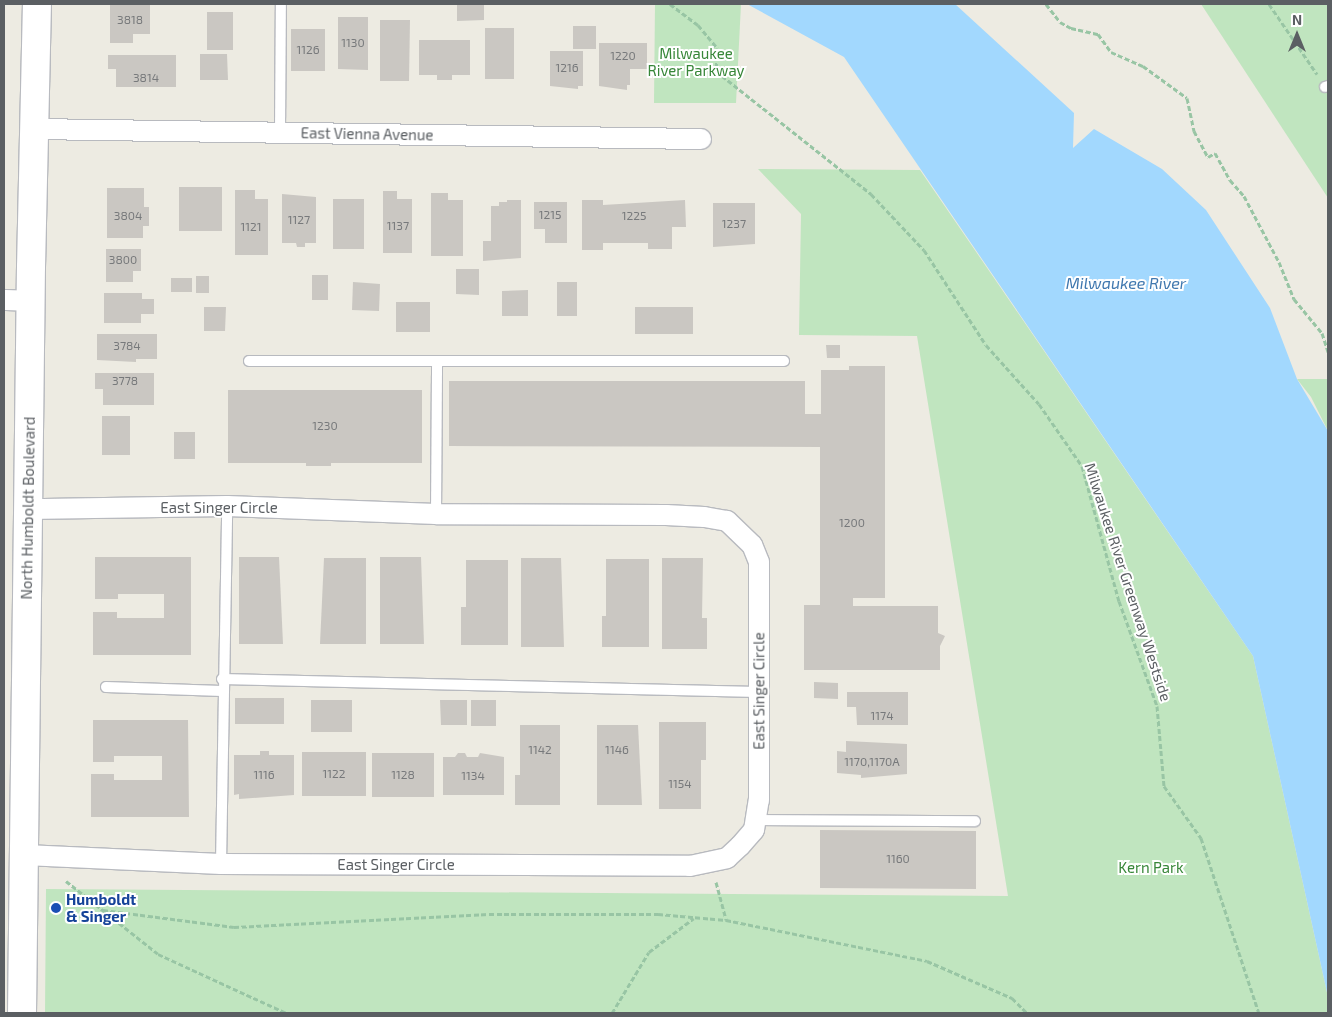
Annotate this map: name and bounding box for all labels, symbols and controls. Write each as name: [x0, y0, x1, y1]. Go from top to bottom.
north arrow: [1272, 10, 1322, 60]
text: N: [1292, 11, 1302, 28]
house number: 3818: [117, 13, 143, 27]
house number: 1130: [341, 36, 365, 50]
house number: 1126: [296, 43, 320, 57]
park label: Milwaukee River Parkway: [647, 44, 745, 79]
house number: 1220: [610, 49, 636, 63]
house number: 1216: [555, 61, 579, 75]
house number: 3814: [133, 71, 159, 85]
street label: East Vienna Avenue: [300, 124, 434, 144]
house number: 1215: [539, 208, 561, 222]
house number: 3804: [114, 209, 142, 223]
house number: 1225: [622, 209, 646, 223]
house number: 1127: [288, 213, 310, 227]
house number: 1237: [722, 217, 746, 231]
house number: 1137: [387, 219, 409, 233]
house number: 1121: [240, 220, 262, 234]
house number: 3800: [109, 253, 137, 267]
water label: Milwaukee River: [1066, 273, 1186, 293]
house number: 3784: [113, 339, 141, 353]
house number: 3778: [112, 374, 138, 388]
street label: North Humboldt Boulevard: [17, 416, 39, 600]
house number: 1230: [312, 419, 338, 433]
street label: Milwaukee River Greenway Westside: [1081, 460, 1175, 704]
street label: East Singer Circle: [160, 499, 278, 517]
house number: 1200: [839, 516, 865, 530]
street label: East Singer Circle: [750, 632, 768, 750]
house number: 1174: [870, 709, 894, 723]
house number: 1142: [528, 743, 552, 757]
house number: 1146: [605, 743, 629, 757]
house number: 1170,1170A: [844, 755, 900, 769]
house number: 1122: [322, 767, 346, 781]
house number: 1116: [253, 768, 275, 782]
house number: 1128: [391, 768, 415, 782]
house number: 1134: [461, 769, 485, 783]
house number: 1154: [668, 777, 692, 791]
house number: 1160: [886, 852, 910, 866]
street label: East Singer Circle: [337, 856, 455, 874]
park label: Kern Park: [1118, 859, 1184, 877]
place label: Humboldt & Singer: [66, 890, 136, 925]
marker: Humboldt & Singer: [50, 902, 62, 914]

